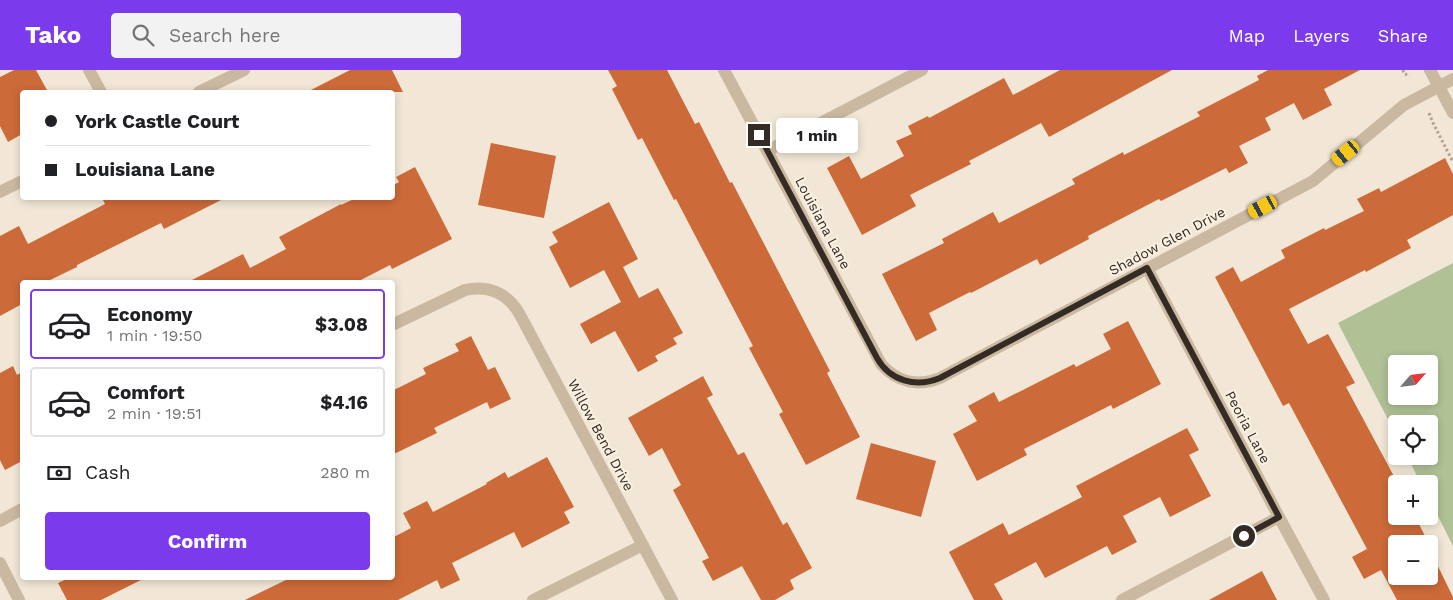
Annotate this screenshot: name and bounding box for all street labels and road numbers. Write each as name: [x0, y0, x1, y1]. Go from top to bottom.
street label: Louisiana Lane: [792, 174, 854, 272]
street label: Shadow Glen Drive: [1106, 204, 1228, 278]
street label: Willow Bend Drive: [565, 376, 637, 494]
street label: Peoria Lane: [1222, 388, 1274, 466]

